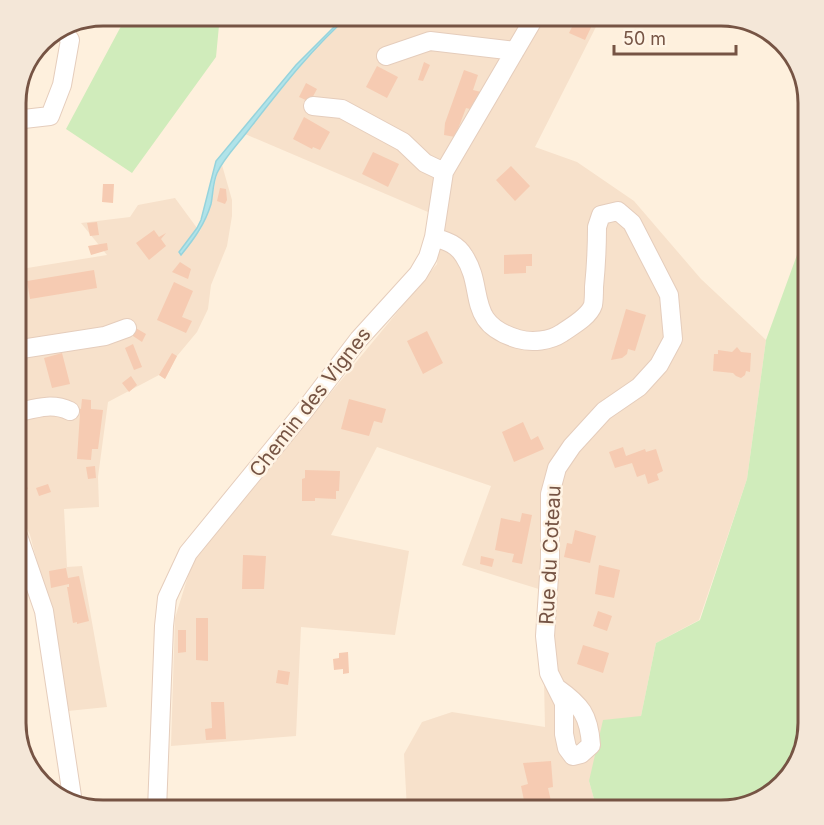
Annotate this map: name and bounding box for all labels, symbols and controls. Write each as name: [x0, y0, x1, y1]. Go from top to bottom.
scale bar: [614, 18, 736, 56]
text: 50 m: [623, 28, 666, 49]
street label: Chemin des Vignes: [244, 323, 376, 481]
street label: Rue du Coteau: [534, 485, 566, 625]

